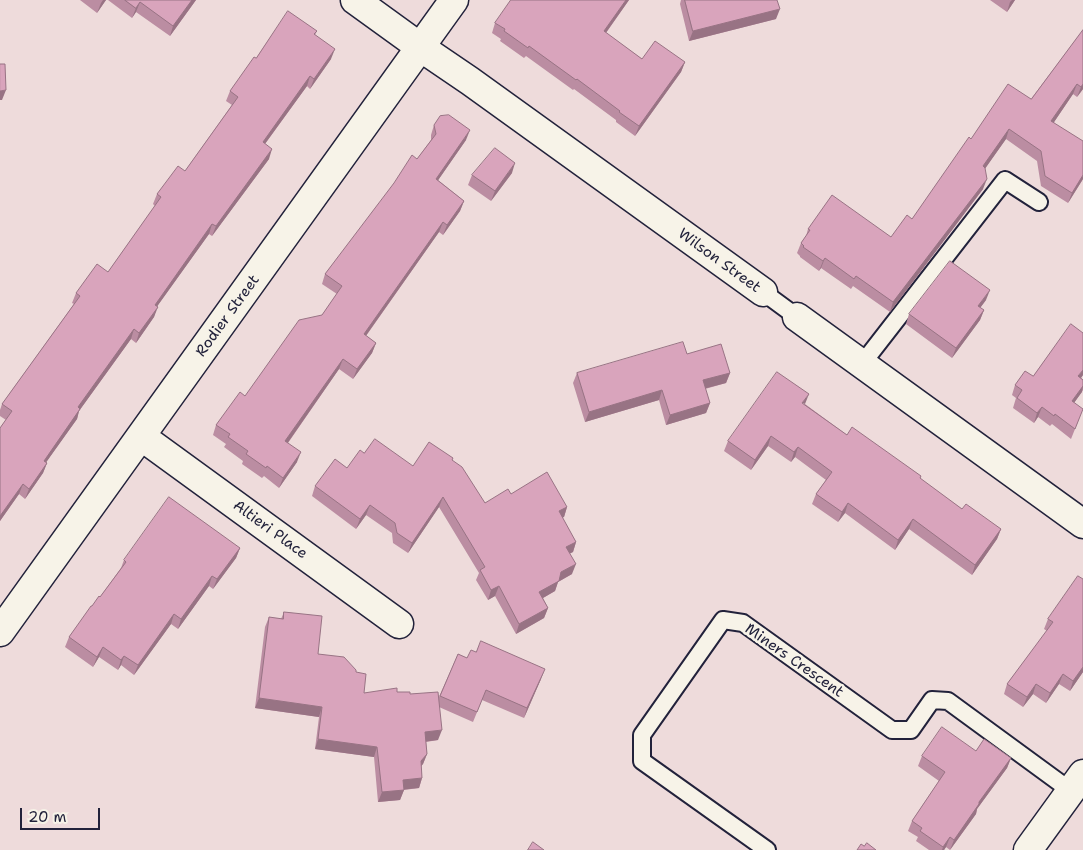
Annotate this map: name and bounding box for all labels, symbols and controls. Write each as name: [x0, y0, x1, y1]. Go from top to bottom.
street label: Wilson Street: [674, 225, 764, 297]
street label: Rodier Street: [192, 271, 264, 361]
street label: Altieri Place: [229, 497, 311, 563]
street label: Miners Crescent: [741, 620, 847, 702]
scale bar: [22, 798, 102, 830]
text: 20 m: [28, 807, 67, 827]

